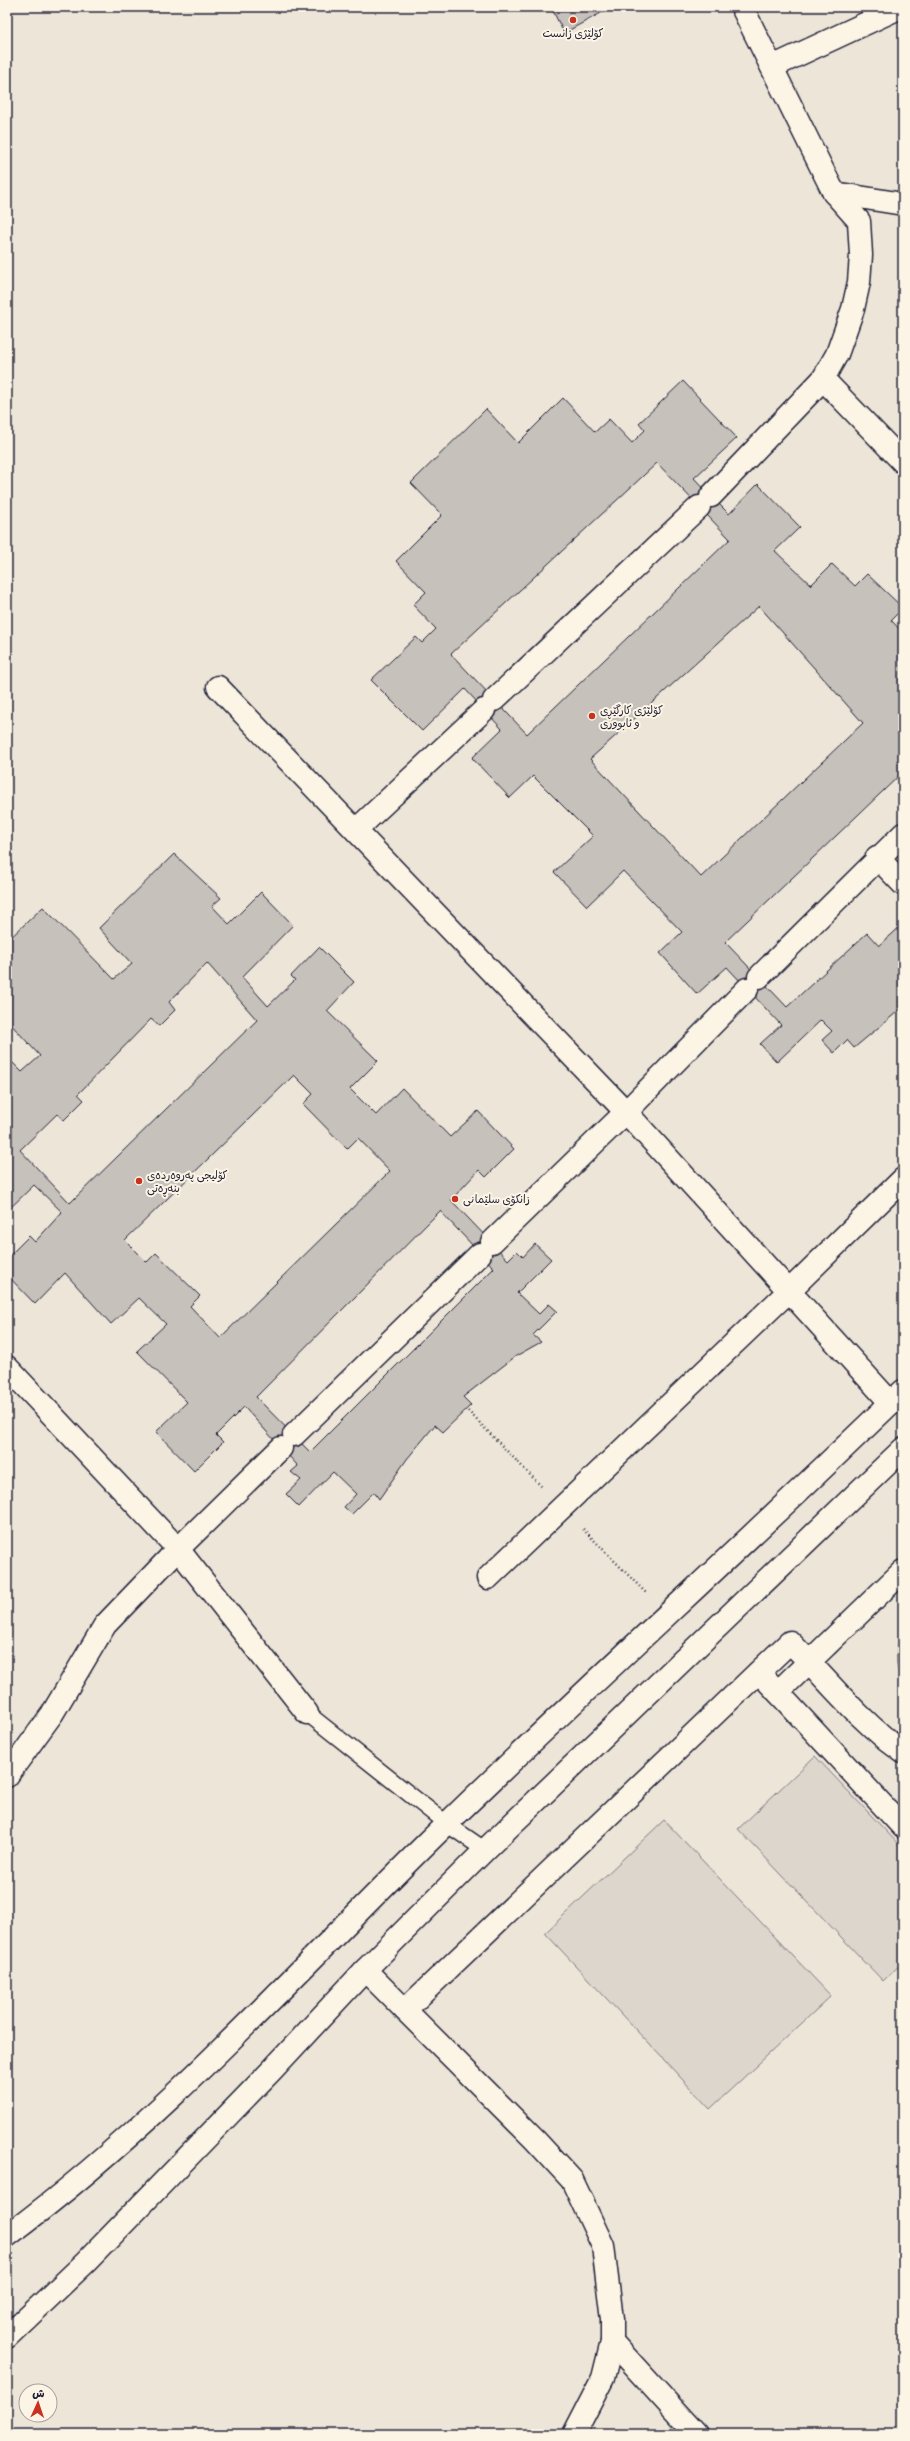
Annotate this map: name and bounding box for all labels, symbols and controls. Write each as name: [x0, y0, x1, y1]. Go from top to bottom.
marker: کۆلێژی زانست: [568, 15, 578, 25]
place label: کۆلێژی زانست: [542, 26, 604, 41]
place label: كۆلێژی كارگێڕی و ئابووری: [600, 703, 663, 731]
marker: كۆلێژی كارگێڕی و ئابووری: [587, 711, 597, 721]
place label: کۆلیجی پەروەردەی بنەڕەتی: [147, 1168, 228, 1197]
marker: کۆلیجی پەروەردەی بنەڕەتی: [134, 1176, 144, 1186]
place label: زانکۆی سلێمانی: [463, 1192, 530, 1207]
marker: زانکۆی سلێمانی: [450, 1194, 460, 1204]
north arrow: [18, 2383, 58, 2423]
text: ش: [32, 2386, 45, 2400]

